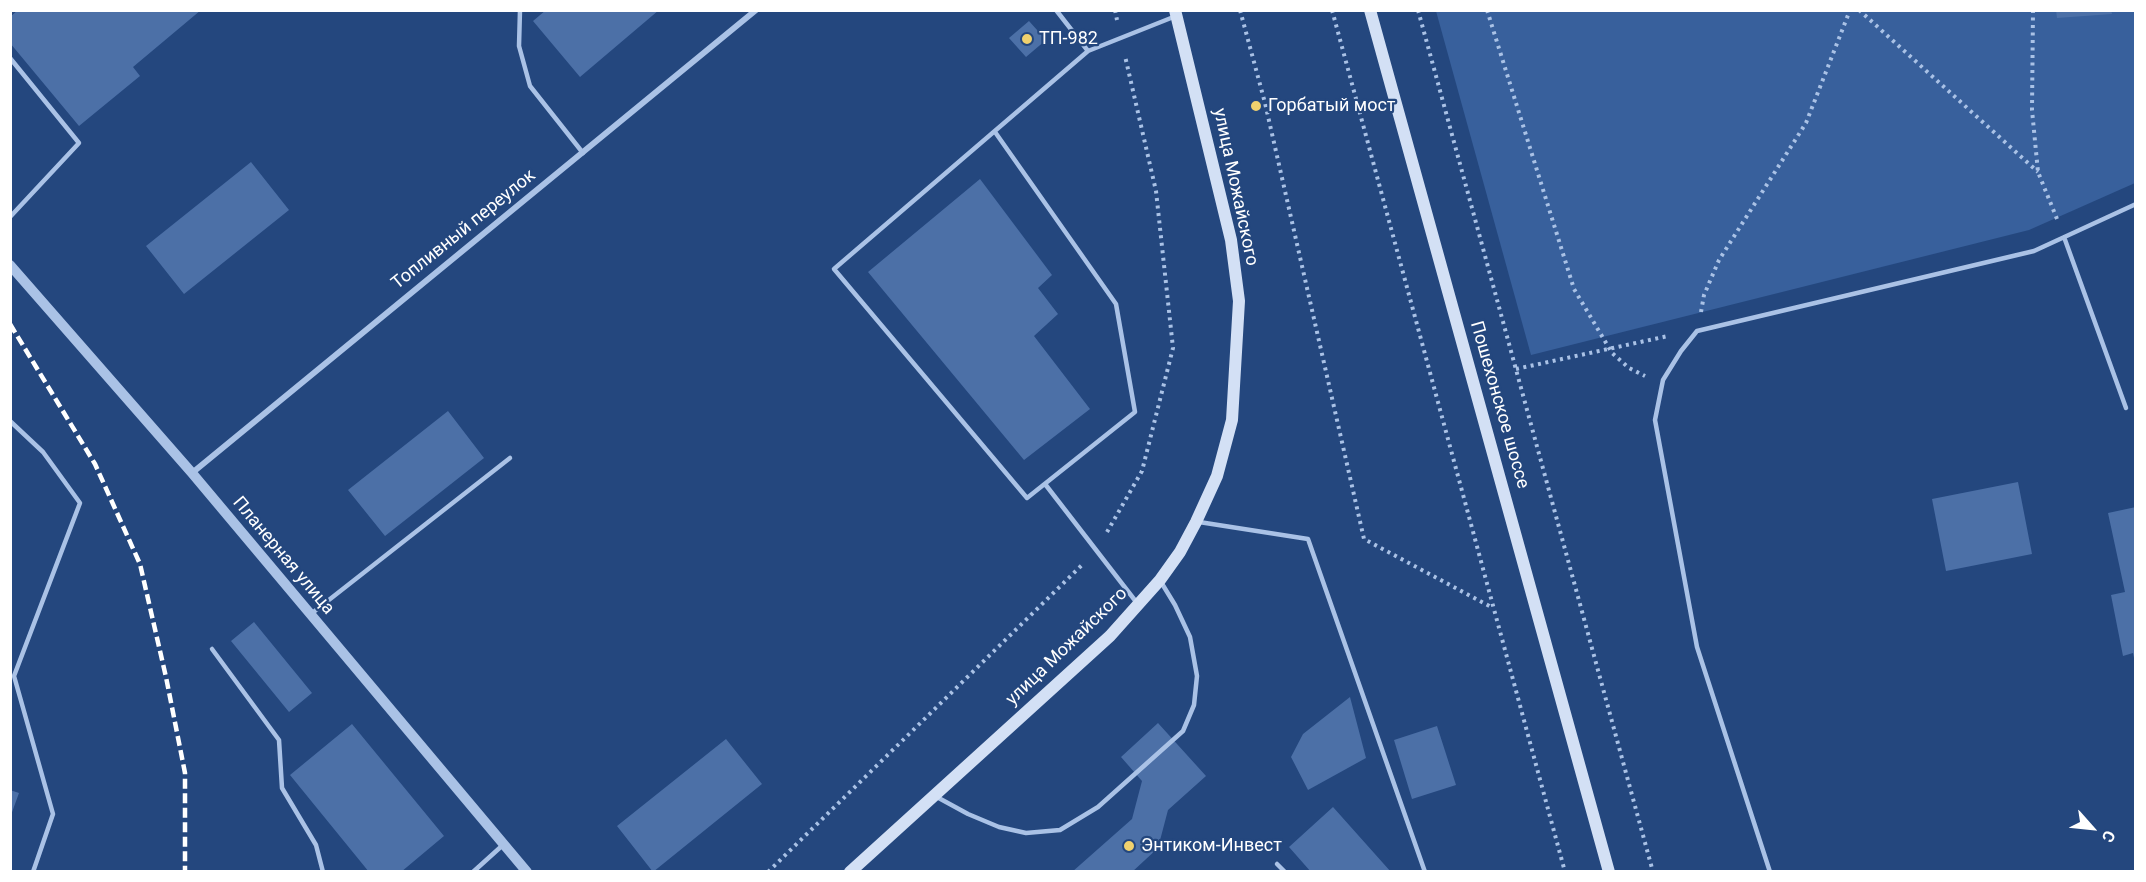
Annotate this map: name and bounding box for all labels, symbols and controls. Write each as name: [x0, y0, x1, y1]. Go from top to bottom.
place label: ТП-982: [1039, 28, 1098, 50]
marker: ТП-982: [1020, 32, 1034, 46]
place label: Горбатый мост: [1268, 95, 1396, 117]
marker: Горбатый мост: [1249, 99, 1263, 113]
street label: улица Можайского: [1208, 106, 1262, 268]
street label: Топливный переулок: [388, 165, 540, 295]
street label: Пошехонское шоссе: [1465, 319, 1533, 491]
street label: Планерная улица: [227, 493, 339, 619]
street label: улица Можайского: [1002, 583, 1132, 711]
north arrow: [2062, 798, 2122, 858]
text: С: [2098, 827, 2119, 845]
place label: Энтиком-Инвест: [1141, 835, 1282, 857]
marker: Энтиком-Инвест: [1122, 839, 1136, 853]

